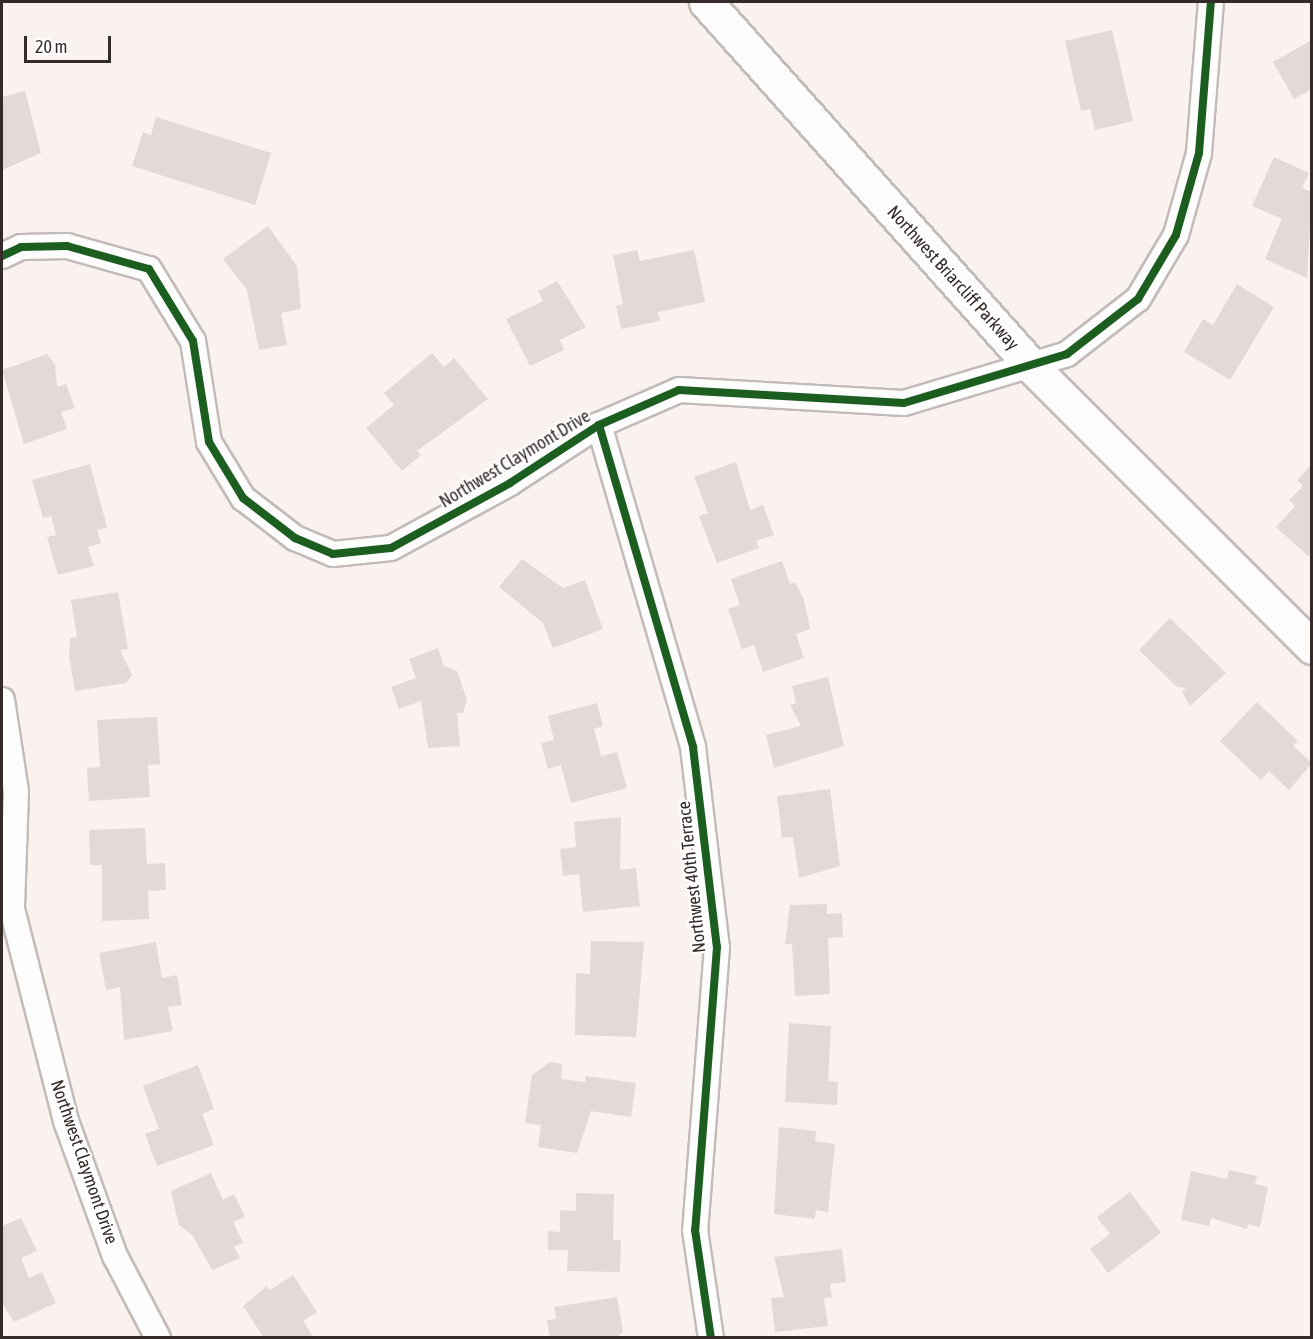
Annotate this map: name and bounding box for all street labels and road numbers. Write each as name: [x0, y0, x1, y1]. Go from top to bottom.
street label: Northwest Briarcliff Parkway: [883, 201, 1023, 355]
street label: Northwest Claymont Drive: [436, 405, 594, 513]
street label: Northwest 40th Terrace: [673, 800, 711, 954]
street label: Northwest Claymont Drive: [46, 1077, 122, 1247]

